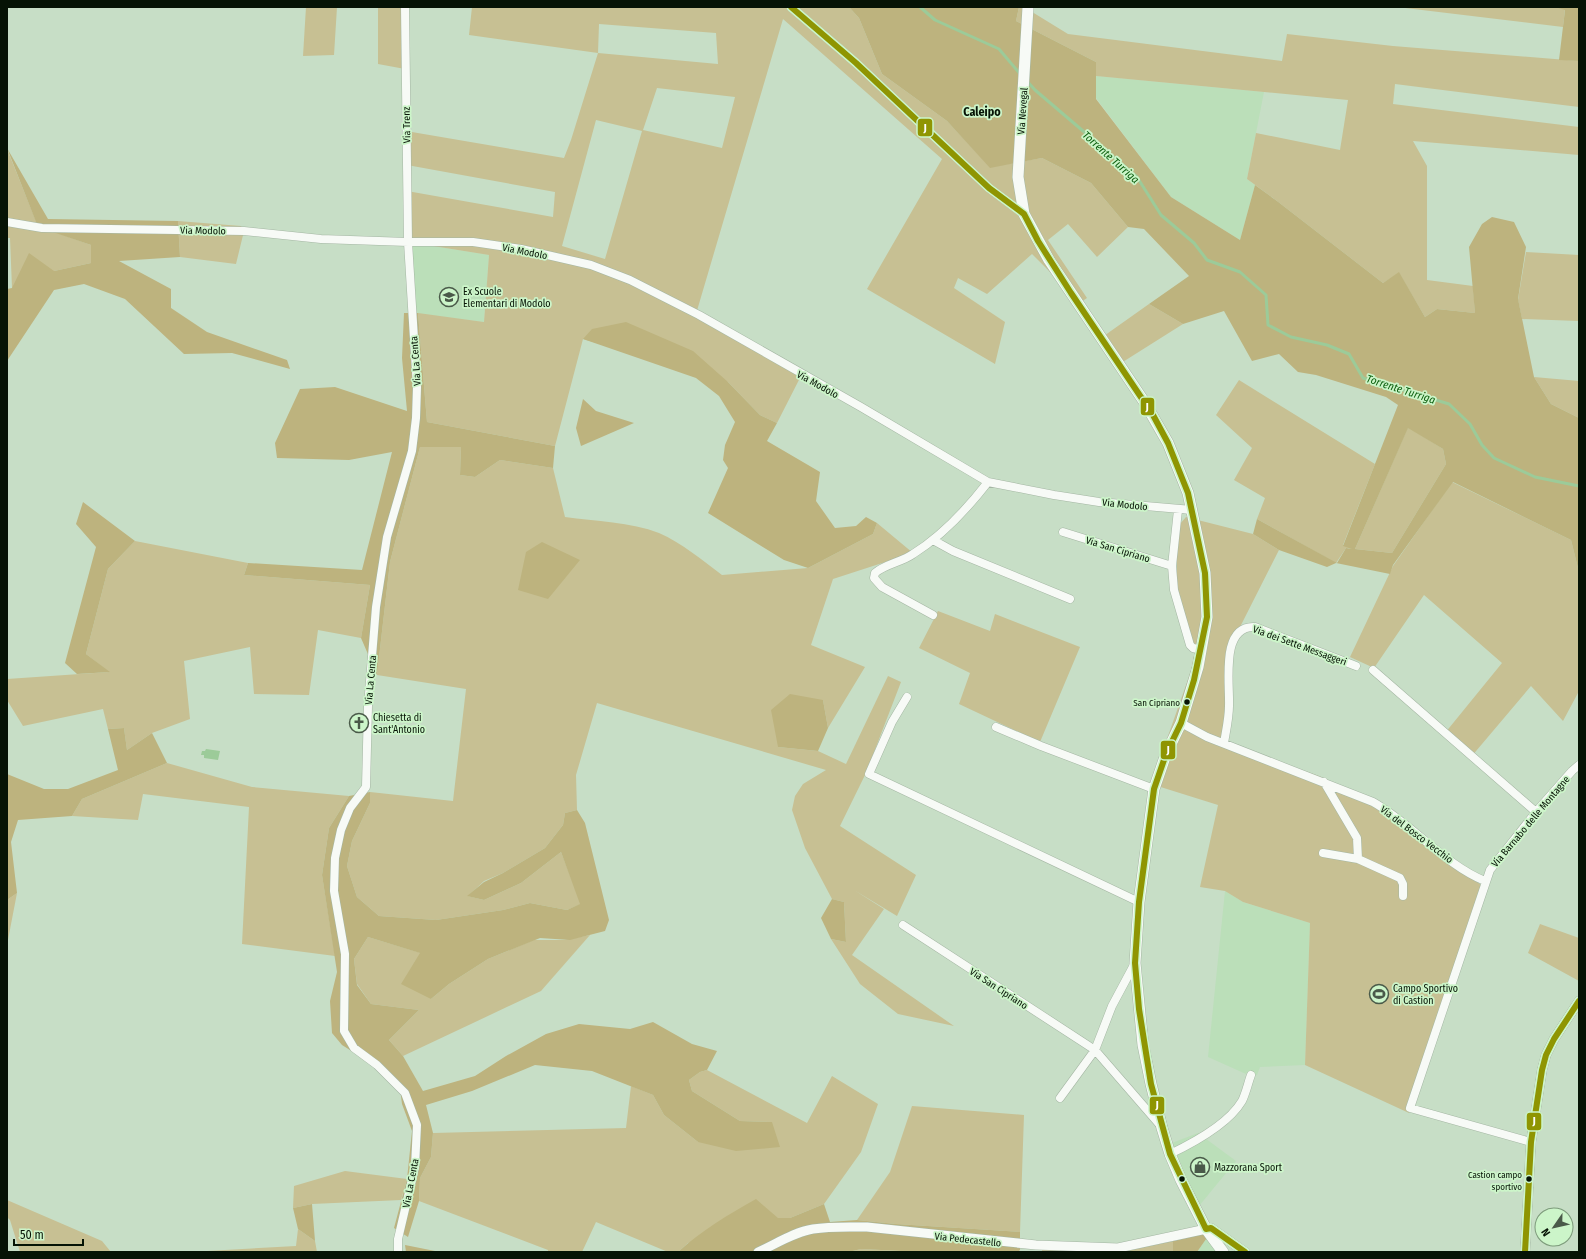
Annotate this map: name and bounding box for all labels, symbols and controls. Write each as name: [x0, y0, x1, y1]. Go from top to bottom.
street label: Via Nevegal: [1015, 87, 1031, 135]
district label: Caleipo: [963, 105, 1001, 119]
street label: Via Trenz: [401, 107, 413, 143]
line badge: J: [917, 118, 933, 137]
text: J: [922, 122, 927, 135]
water label: Torrente Turriga: [1080, 129, 1142, 186]
street label: Via Modolo: [180, 225, 226, 237]
street label: Via Modolo: [501, 242, 548, 262]
school or university icon: Ex Scuole Elementari di Modolo: [438, 286, 460, 308]
place label: Ex Scuole Elementari di Modolo: [463, 286, 551, 310]
street label: Via La Centa: [408, 336, 424, 386]
street label: Via Modolo: [795, 369, 840, 401]
water label: Torrente Turriga: [1365, 372, 1437, 407]
line badge: J: [1140, 397, 1155, 416]
text: J: [1144, 401, 1149, 414]
street label: Via Modolo: [1102, 497, 1148, 513]
street label: Via San Cipriano: [1084, 534, 1151, 565]
street label: Via dei Sette Messaggeri: [1251, 623, 1348, 669]
street label: Via La Centa: [363, 655, 379, 705]
marker: San Cipriano: [1182, 697, 1192, 707]
place label: San Cipriano: [1133, 698, 1180, 708]
church icon: Chiesetta di Sant'Antonio: [348, 712, 370, 734]
place label: Chiesetta di Sant'Antonio: [373, 712, 425, 736]
line badge: J: [1160, 740, 1176, 760]
text: J: [1165, 744, 1170, 757]
street label: Via Barnabo delle Montagne: [1489, 774, 1572, 870]
street label: Via del Bosco Vecchio: [1378, 804, 1455, 866]
street label: Via San Cipriano: [967, 966, 1030, 1012]
sports icon: Campo Sportivo di Castion: [1368, 983, 1390, 1005]
place label: Campo Sportivo di Castion: [1393, 983, 1458, 1007]
line badge: J: [1149, 1096, 1165, 1115]
text: J: [1154, 1099, 1159, 1112]
line badge: J: [1526, 1112, 1542, 1131]
text: J: [1531, 1115, 1536, 1128]
shop icon: Mazzorana Sport: [1189, 1156, 1211, 1178]
street label: Via La Centa: [400, 1158, 422, 1209]
place label: Mazzorana Sport: [1214, 1162, 1283, 1174]
place label: Castion campo sportivo: [1468, 1170, 1522, 1192]
unlabelled marker: [1177, 1174, 1187, 1184]
marker: Castion campo sportivo: [1524, 1174, 1534, 1184]
north arrow: [1534, 1207, 1574, 1247]
scale bar: [14, 1221, 83, 1247]
text: N: [1539, 1226, 1553, 1239]
text: 50 m: [20, 1228, 44, 1242]
street label: Via Pedecastello: [934, 1231, 1002, 1249]

